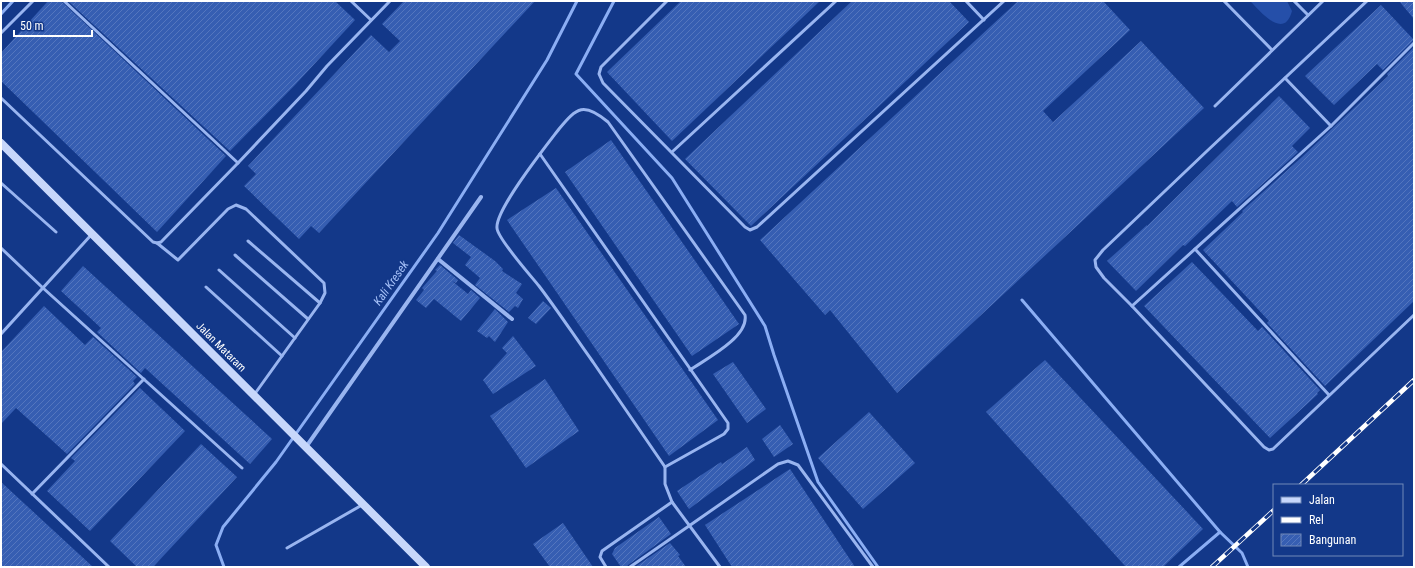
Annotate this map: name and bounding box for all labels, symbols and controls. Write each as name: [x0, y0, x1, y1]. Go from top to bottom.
scale bar: [14, 12, 92, 38]
text: 50 m: [20, 19, 44, 33]
water label: Kali Kresek: [371, 257, 412, 308]
street label: Jalan Mataram: [193, 319, 249, 375]
legend: [1273, 484, 1403, 556]
text: Jalan: [1309, 493, 1335, 507]
text: Rel: [1309, 513, 1324, 527]
text: Bangunan: [1309, 533, 1356, 547]

